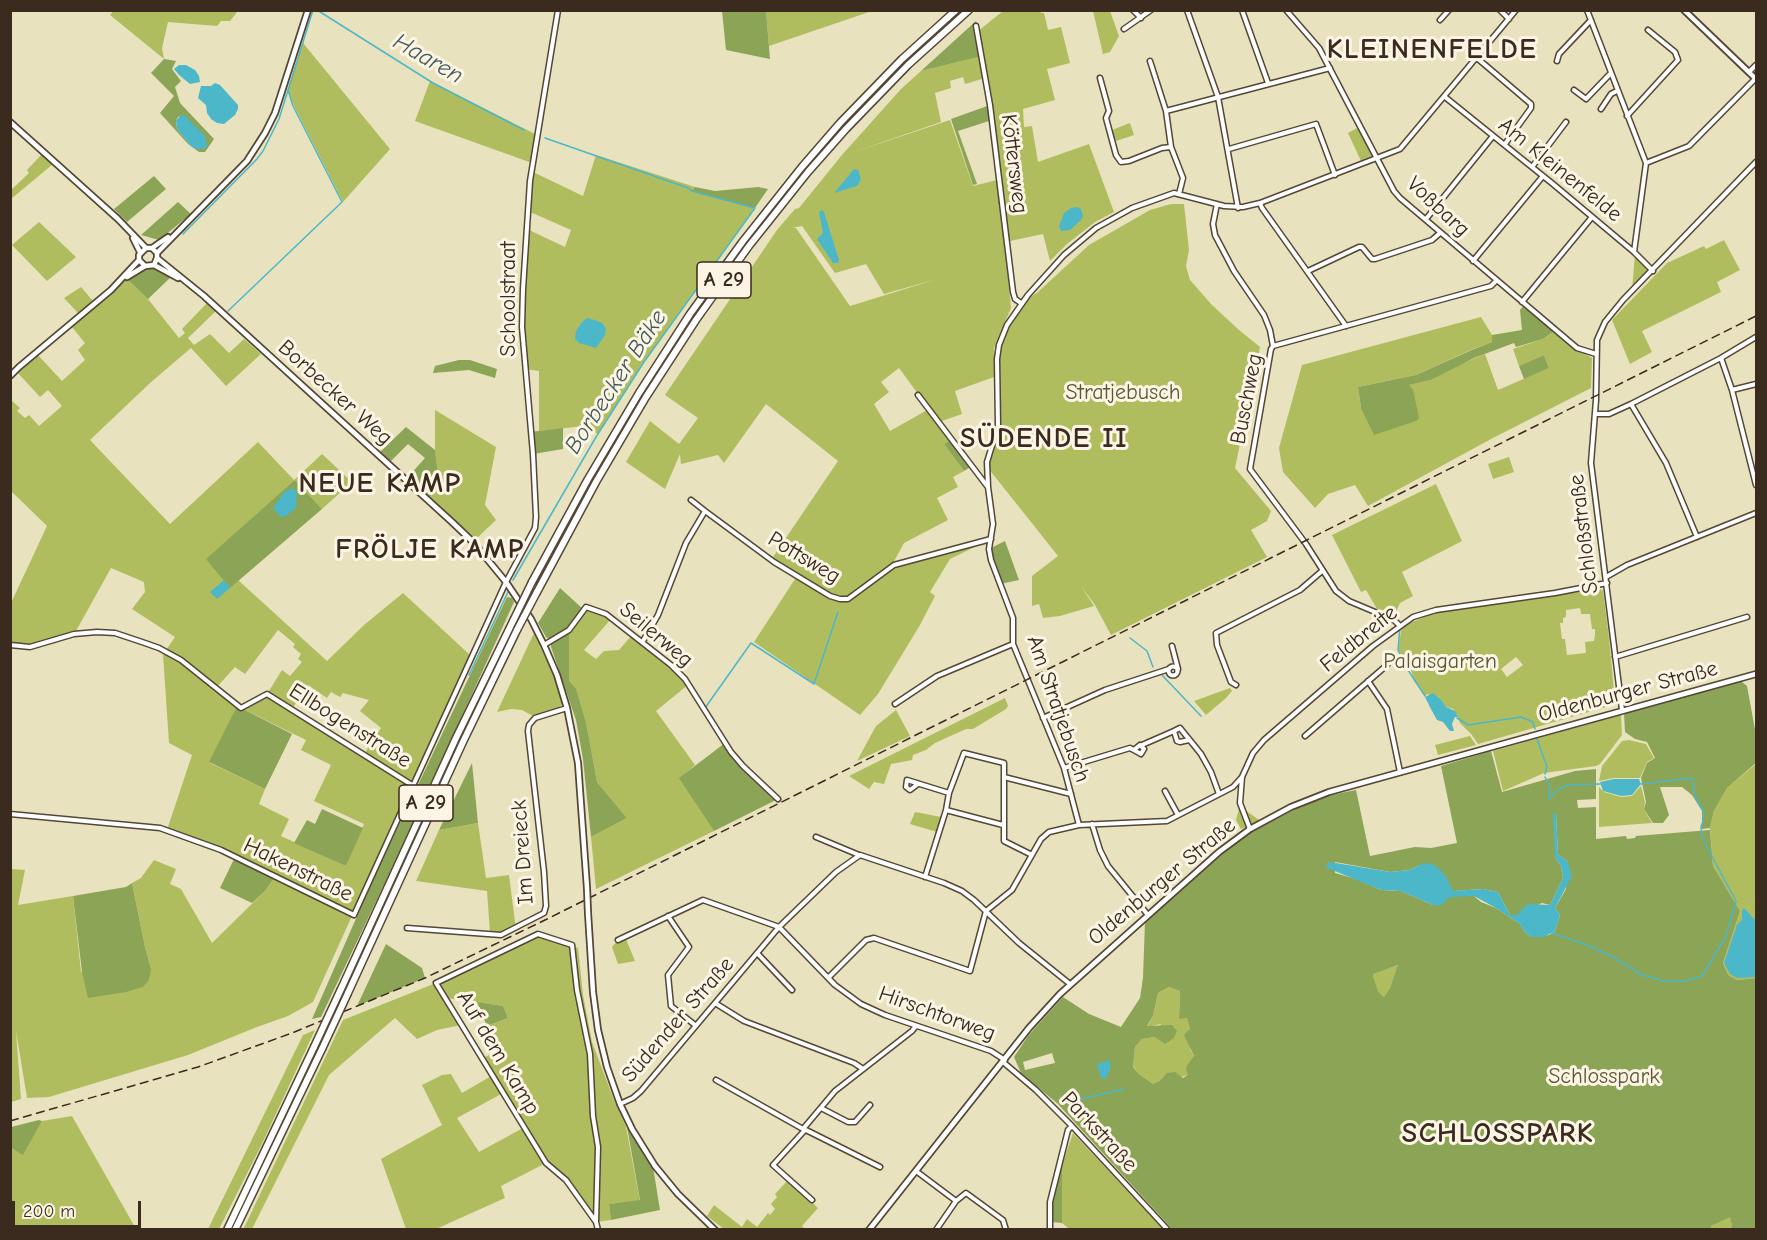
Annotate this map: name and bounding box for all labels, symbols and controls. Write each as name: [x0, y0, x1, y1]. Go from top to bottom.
water label: Haaren: [388, 27, 468, 91]
district label: KLEINENFELDE: [1327, 33, 1537, 67]
street label: Am Kleinenfelde: [1493, 112, 1627, 228]
street label: Köttersweg: [995, 113, 1033, 215]
street label: Voßbarg: [1401, 171, 1475, 243]
street label: Schoolstraat: [496, 241, 522, 357]
road number: A 29: [697, 262, 751, 298]
water label: Borbecker Bäke: [559, 305, 673, 459]
street label: Borbecker Weg: [272, 335, 398, 451]
street label: Buschweg: [1225, 351, 1269, 447]
park label: Stratjebusch: [1065, 380, 1181, 406]
district label: SÜDENDE II: [960, 422, 1128, 456]
district label: NEUE KAMP: [299, 467, 461, 501]
street label: Schloßstraße: [1564, 473, 1604, 595]
street label: Pottsweg: [763, 526, 845, 590]
district label: FRÖLJE KAMP: [335, 533, 525, 567]
street label: Seilerweg: [614, 597, 698, 673]
street label: Feldbreite: [1315, 600, 1403, 678]
street label: Am Stratjebusch: [1021, 632, 1095, 786]
park label: Palaisgarten: [1383, 649, 1497, 675]
street label: Oldenburger Straße: [1536, 655, 1720, 729]
street label: Ellbogenstraße: [284, 678, 416, 774]
road number: A 29: [399, 785, 453, 821]
street label: Im Dreieck: [506, 799, 540, 905]
street label: Oldenburger Straße: [1083, 813, 1241, 951]
street label: Hakenstraße: [239, 832, 357, 908]
street label: Südender Straße: [616, 952, 740, 1088]
street label: Hirschtorweg: [875, 981, 999, 1047]
street label: Auf dem Kamp: [451, 987, 545, 1119]
park label: Schlosspark: [1548, 1064, 1660, 1090]
street label: Parkstraße: [1055, 1086, 1143, 1178]
district label: SCHLOSSPARK: [1402, 1117, 1594, 1151]
scale bar: [15, 1189, 144, 1227]
text: 200 m: [23, 1201, 75, 1222]

